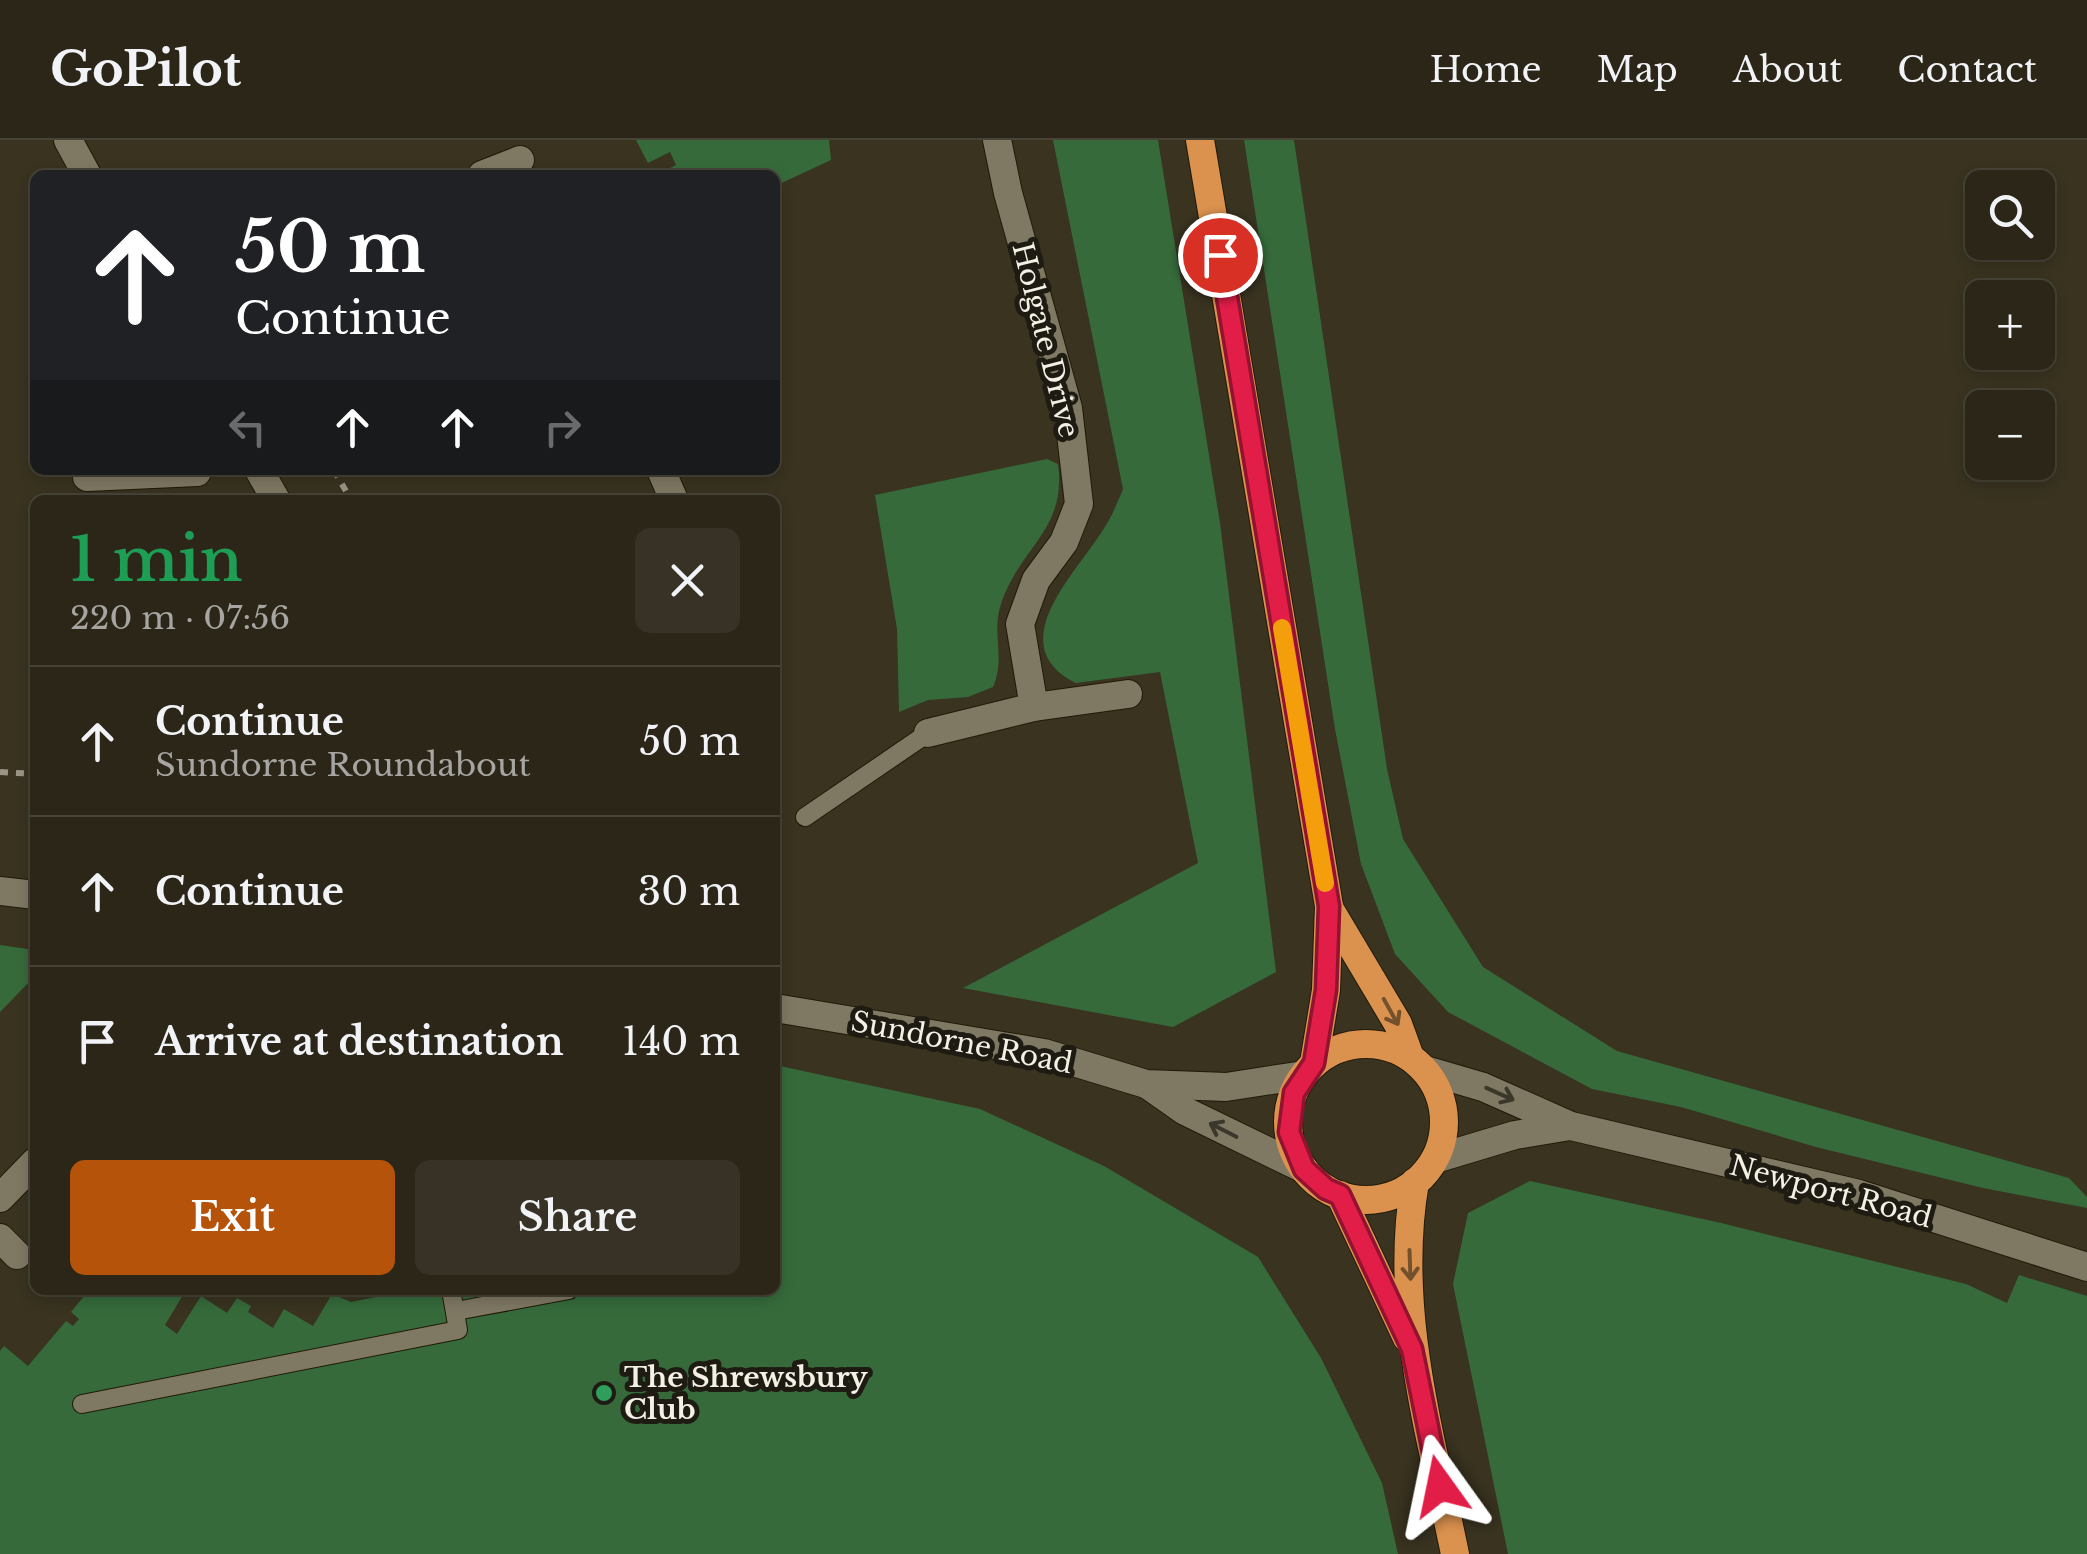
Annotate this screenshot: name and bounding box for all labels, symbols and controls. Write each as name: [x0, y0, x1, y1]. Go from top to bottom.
text: GoPilot: [50, 39, 241, 99]
text: Home: [1430, 48, 1542, 91]
text: Map: [1597, 48, 1678, 91]
text: About: [1733, 48, 1842, 91]
text: Contact: [1897, 48, 2037, 91]
map controls: [1965, 170, 2055, 480]
button: search: [1965, 170, 2055, 260]
text: 50 m: [235, 204, 426, 291]
icon: ahead: [70, 210, 200, 340]
pin: [1178, 213, 1263, 298]
icon: arrive: [1193, 228, 1248, 283]
street label: Holgate Drive: [1004, 239, 1087, 441]
button: +: [1965, 280, 2055, 370]
text: Continue: [235, 290, 451, 346]
button: −: [1965, 390, 2055, 480]
icon: left: [220, 400, 275, 455]
icon: ahead: [325, 400, 380, 455]
icon: ahead: [430, 400, 485, 455]
icon: right: [535, 400, 590, 455]
text: 1 min: [70, 523, 243, 597]
button: close: [635, 528, 740, 633]
text: 220 m · 07:56: [70, 598, 290, 638]
text: Continue: [155, 698, 344, 745]
icon: ahead: [70, 714, 125, 769]
text: 50 m: [640, 718, 740, 765]
text: Sundorne Roundabout: [155, 745, 531, 785]
icon: ahead: [70, 864, 125, 919]
text: Continue: [155, 868, 344, 915]
text: 30 m: [638, 868, 740, 915]
one-way arrow: [1381, 997, 1401, 1026]
street label: Sundorne Road: [848, 1004, 1076, 1081]
icon: arrive: [70, 1014, 125, 1069]
text: Arrive at destination: [155, 1018, 564, 1065]
text: 140 m: [622, 1018, 740, 1065]
one-way arrow: [1484, 1086, 1515, 1104]
one-way arrow: [1209, 1120, 1239, 1139]
street label: Newport Road: [1726, 1148, 1936, 1235]
button: Exit: [70, 1160, 395, 1275]
button: Share: [415, 1160, 740, 1275]
one-way arrow: [1400, 1249, 1419, 1281]
place label: The Shrewsbury Club: [624, 1360, 869, 1427]
marker: The Shrewsbury Club: [593, 1382, 615, 1404]
position arrow: [1388, 1434, 1492, 1538]

